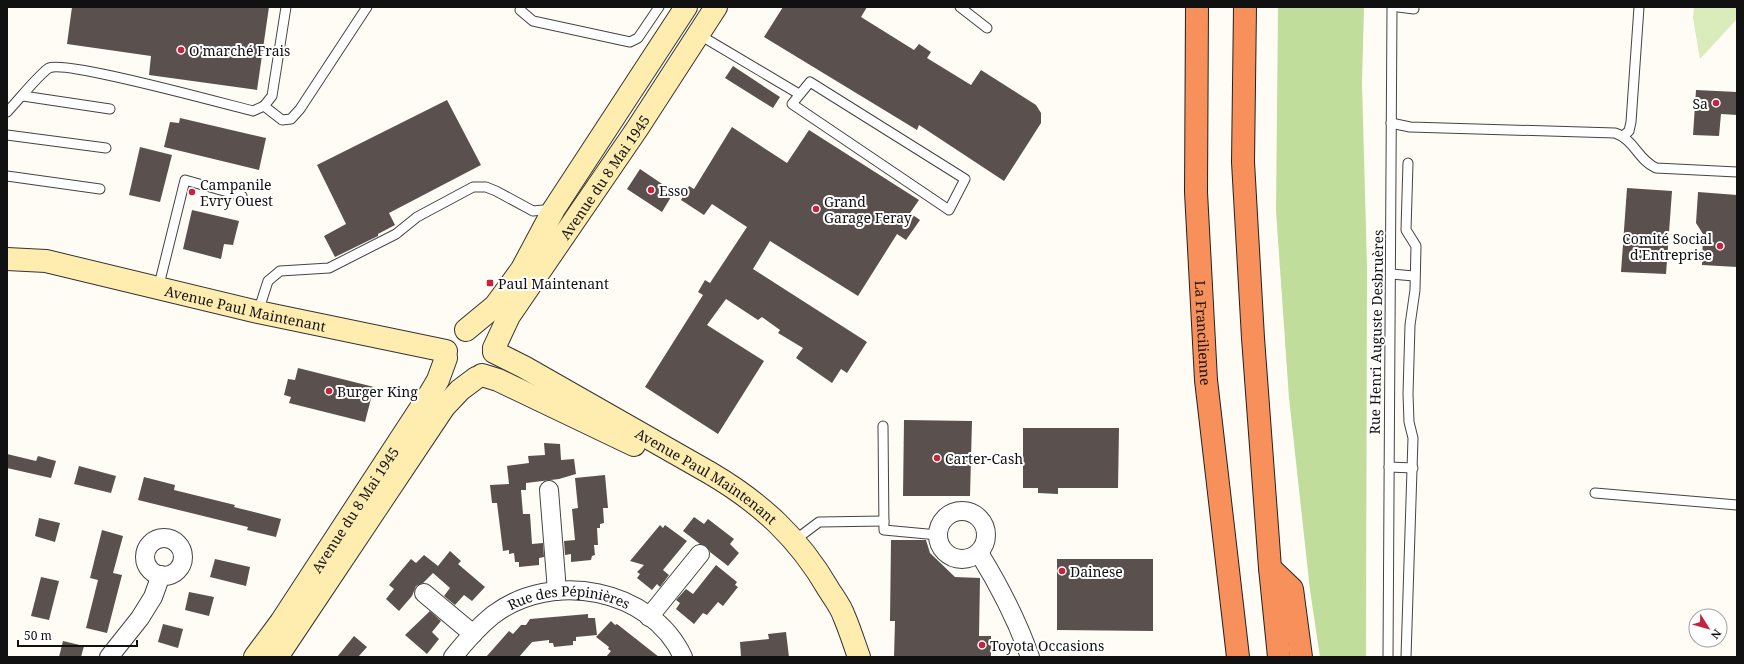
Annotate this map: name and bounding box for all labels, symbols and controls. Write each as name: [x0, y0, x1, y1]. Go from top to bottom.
place label: O'marché Frais: [189, 41, 290, 60]
marker: O'marché Frais: [176, 45, 186, 55]
place label: Sa: [1693, 94, 1708, 113]
marker: Sa: [1711, 98, 1721, 108]
street label: Avenue du 8 Mai 1945: [555, 111, 653, 243]
place label: Campanile Evry Ouest: [200, 175, 273, 210]
place label: Esso: [659, 181, 688, 200]
marker: Esso: [646, 185, 656, 195]
marker: Campanile Evry Ouest: [187, 187, 197, 197]
place label: Grand Garage Feray: [824, 192, 912, 227]
marker: Grand Garage Feray: [811, 204, 821, 214]
street label: Rue Henri Auguste Desbruères: [1365, 229, 1387, 435]
place label: Comité Social d'Entreprise: [1622, 229, 1713, 264]
marker: Comité Social d'Entreprise: [1715, 241, 1725, 251]
place label: Paul Maintenant: [498, 274, 609, 293]
marker: Paul Maintenant: [485, 278, 495, 288]
street label: Avenue Paul Maintenant: [163, 280, 328, 335]
street label: La Francilienne: [1191, 280, 1216, 386]
place label: Burger King: [337, 382, 418, 401]
marker: Burger King: [324, 386, 334, 396]
street label: Avenue Paul Maintenant: [632, 423, 781, 528]
street label: Avenue du 8 Mai 1945: [306, 443, 403, 576]
place label: Carter-Cash: [945, 449, 1023, 468]
marker: Carter-Cash: [932, 453, 942, 463]
place label: Dainese: [1070, 562, 1123, 581]
marker: Dainese: [1057, 566, 1067, 576]
text: Rue des Pépinières: [504, 581, 633, 614]
street label: Rue des Pépinières: [506, 600, 632, 618]
north arrow: [1688, 608, 1728, 648]
scale bar: [18, 622, 137, 648]
text: N: [1708, 626, 1725, 643]
text: 50 m: [24, 627, 52, 644]
place label: Toyota Occasions: [990, 636, 1104, 655]
marker: Toyota Occasions: [977, 640, 987, 650]

